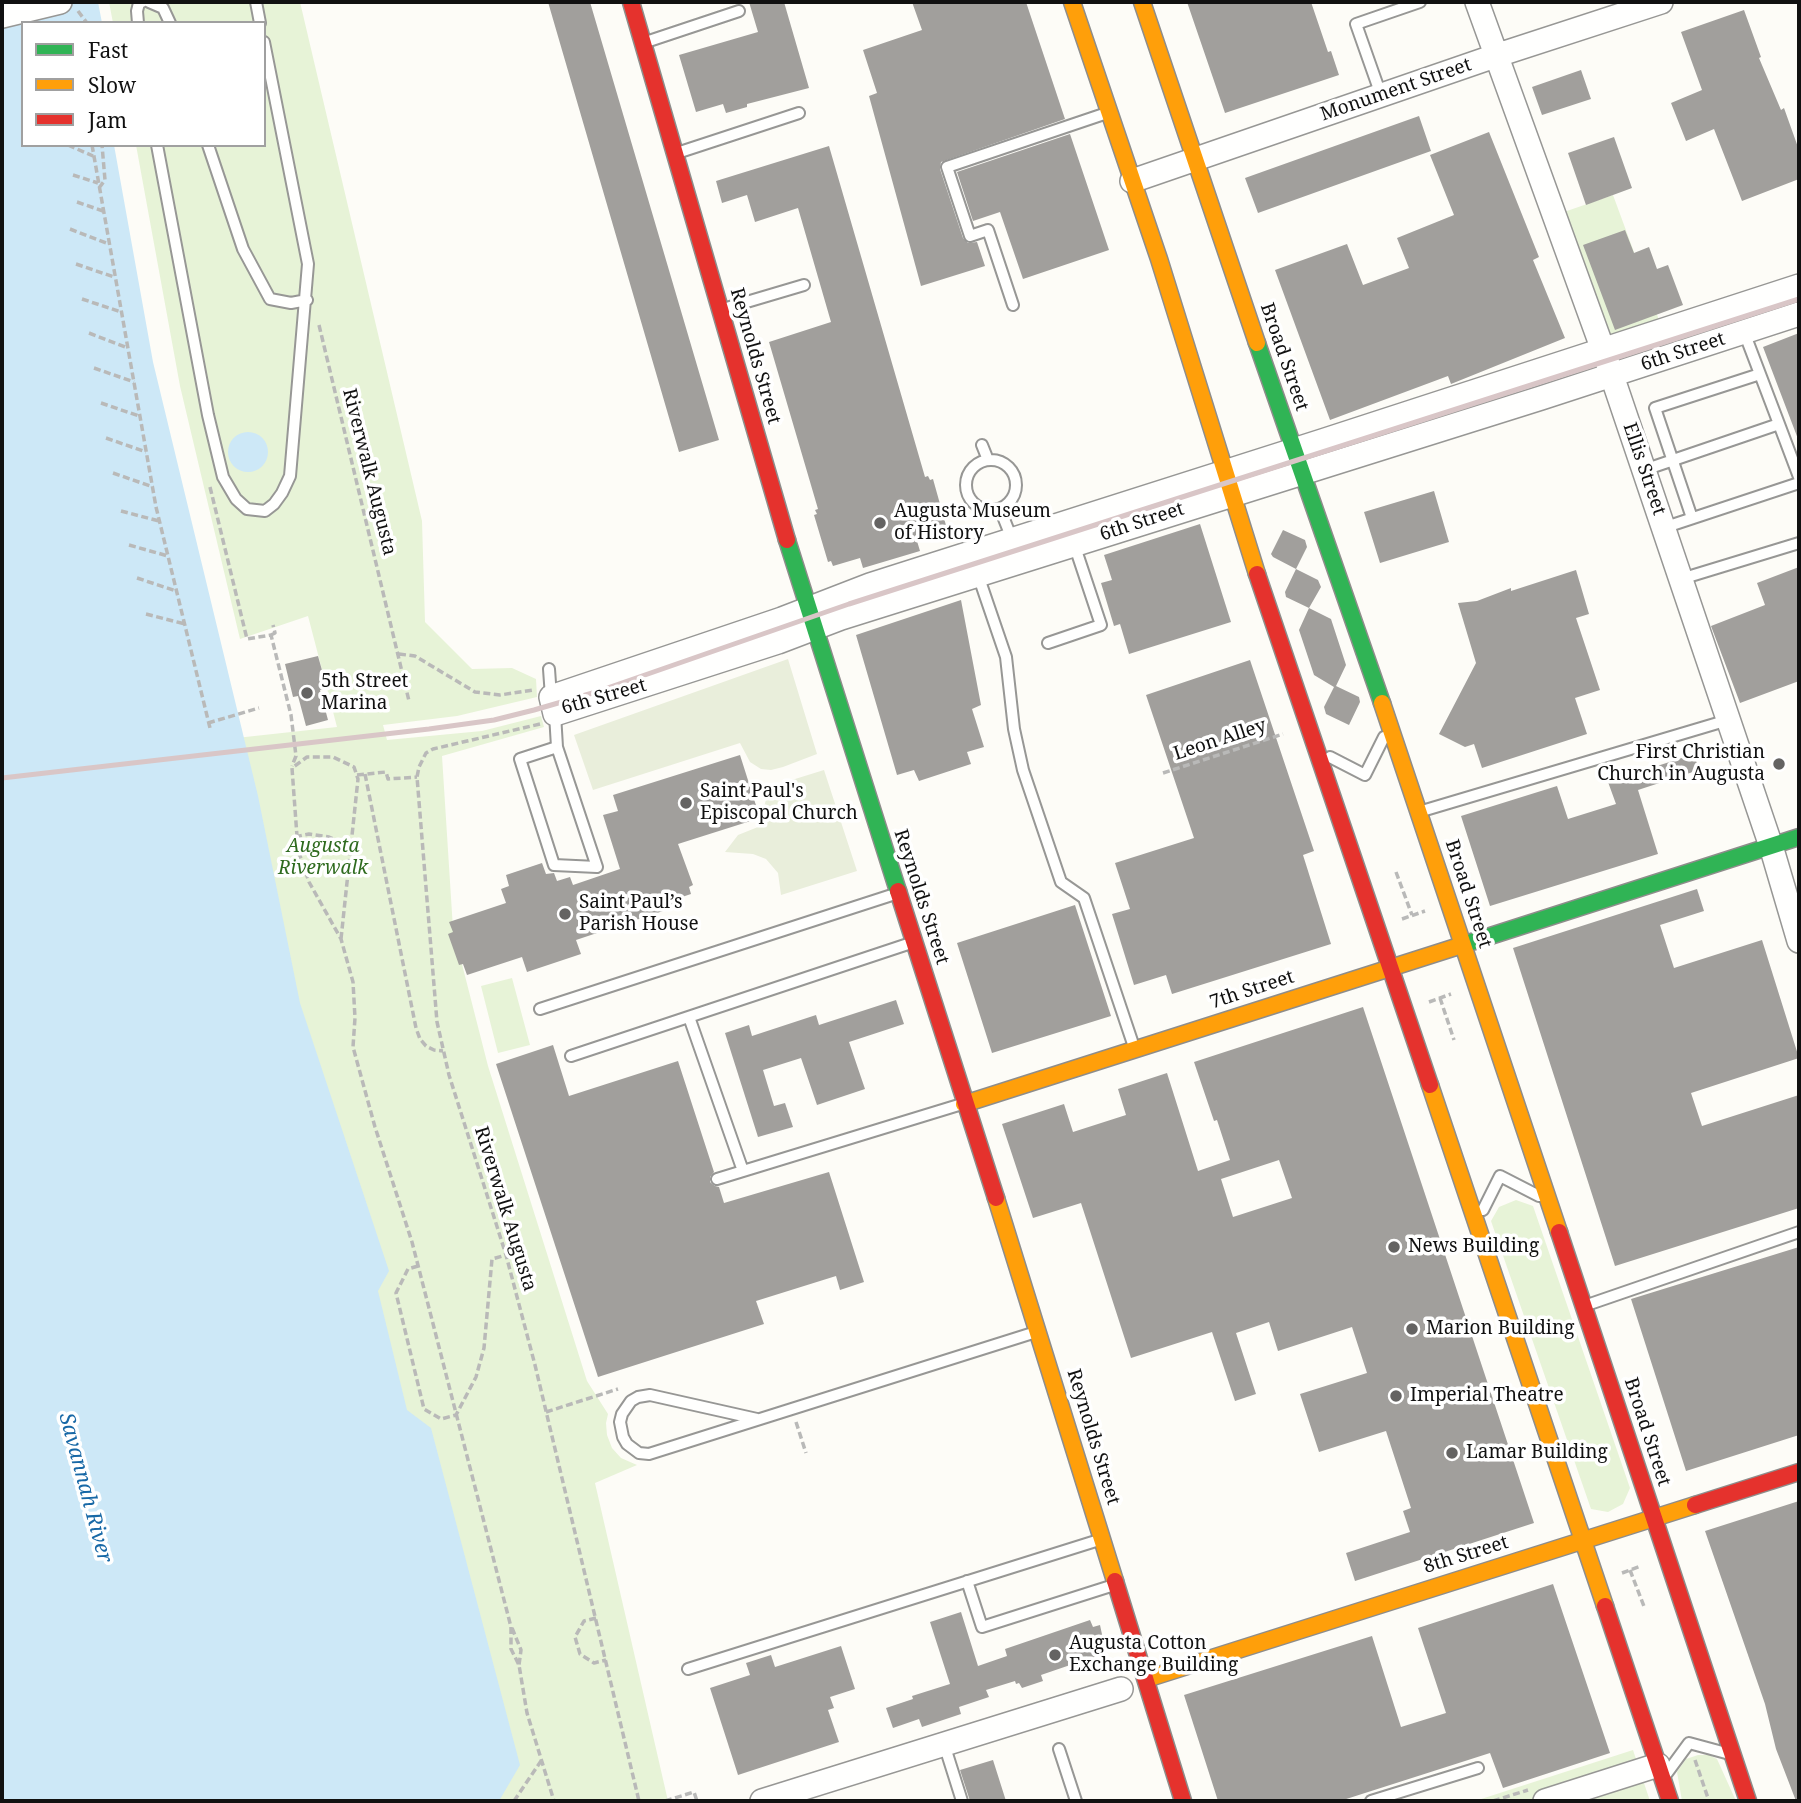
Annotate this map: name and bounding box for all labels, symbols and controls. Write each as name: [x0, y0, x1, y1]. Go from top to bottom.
legend: [21, 21, 266, 147]
text: Fast: [88, 36, 128, 64]
street label: Monument Street: [1318, 53, 1474, 127]
text: Slow: [88, 71, 136, 99]
text: Jam: [88, 106, 127, 134]
street label: Reynolds Street: [725, 285, 785, 427]
street label: Broad Street: [1255, 300, 1313, 414]
street label: 6th Street: [1638, 328, 1728, 376]
street label: Riverwalk Augusta: [337, 386, 401, 558]
street label: Ellis Street: [1618, 420, 1670, 518]
street label: 6th Street: [1097, 498, 1187, 546]
place label: Augusta Museum of History: [894, 501, 1051, 545]
marker: Augusta Museum of History: [872, 515, 888, 531]
place label: 5th Street Marina: [321, 671, 408, 715]
street label: 6th Street: [559, 674, 649, 720]
marker: 5th Street Marina: [299, 685, 315, 701]
street label: Leon Alley: [1171, 714, 1269, 766]
place label: First Christian Church in Augusta: [1597, 742, 1765, 786]
marker: First Christian Church in Augusta: [1771, 756, 1787, 772]
place label: Saint Paul's Episcopal Church: [700, 781, 858, 825]
marker: Saint Paul's Episcopal Church: [678, 795, 694, 811]
street label: Reynolds Street: [888, 827, 954, 967]
park label: Augusta Riverwalk: [278, 836, 368, 880]
street label: Broad Street: [1440, 837, 1496, 951]
place label: Saint Paul’s Parish House: [579, 892, 699, 936]
marker: Saint Paul’s Parish House: [557, 906, 573, 922]
street label: 7th Street: [1207, 966, 1297, 1014]
street label: Riverwalk Augusta: [469, 1124, 541, 1294]
place label: News Building: [1408, 1236, 1539, 1258]
marker: News Building: [1386, 1239, 1402, 1255]
place label: Marion Building: [1426, 1318, 1574, 1340]
marker: Marion Building: [1404, 1321, 1420, 1337]
street label: Reynolds Street: [1062, 1366, 1124, 1508]
street label: Broad Street: [1619, 1375, 1675, 1489]
place label: Imperial Theatre: [1410, 1385, 1564, 1407]
marker: Imperial Theatre: [1388, 1388, 1404, 1404]
water label: Savannah River: [53, 1410, 117, 1566]
place label: Lamar Building: [1466, 1442, 1608, 1464]
marker: Lamar Building: [1444, 1445, 1460, 1461]
street label: 8th Street: [1421, 1531, 1511, 1579]
place label: Augusta Cotton Exchange Building: [1069, 1633, 1238, 1677]
marker: Augusta Cotton Exchange Building: [1047, 1647, 1063, 1663]

